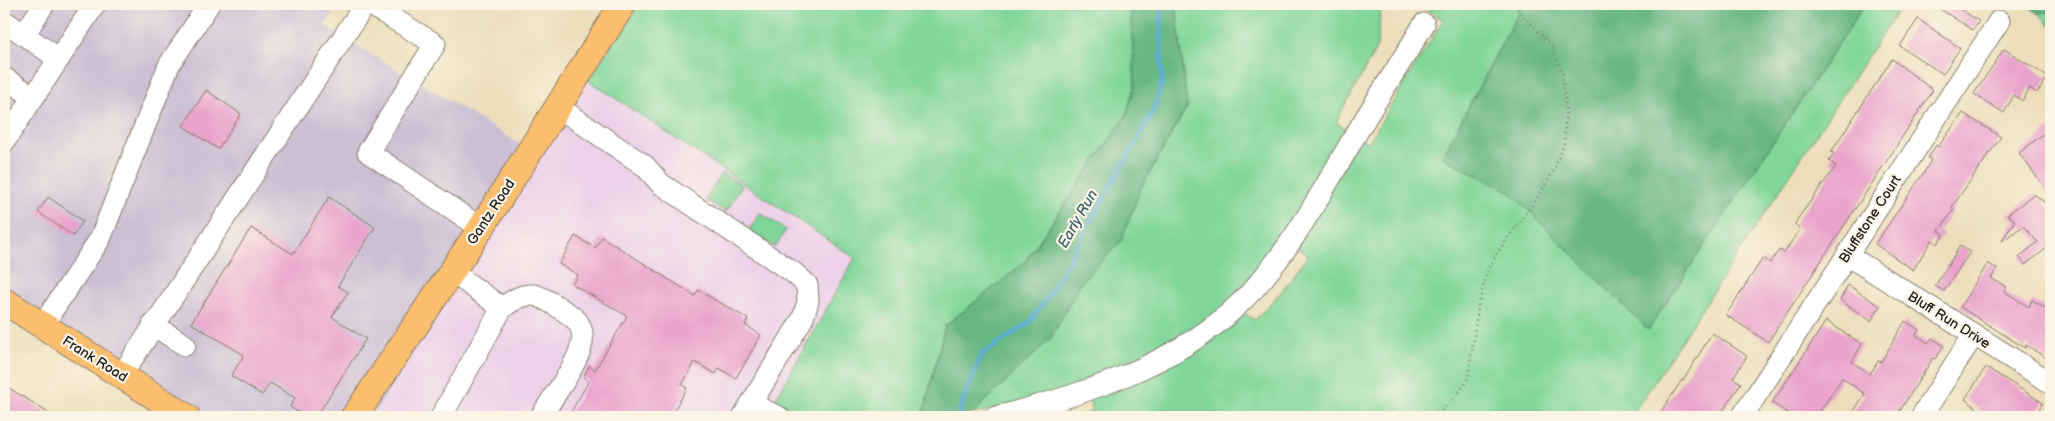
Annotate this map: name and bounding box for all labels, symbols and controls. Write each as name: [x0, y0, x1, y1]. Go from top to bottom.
street label: Bluffstone Court: [1835, 171, 1905, 266]
street label: Gantz Road: [463, 176, 519, 248]
water label: Early Run: [1054, 186, 1102, 252]
street label: Bluff Run Drive: [1905, 288, 1993, 352]
street label: Frank Road: [59, 332, 131, 386]

